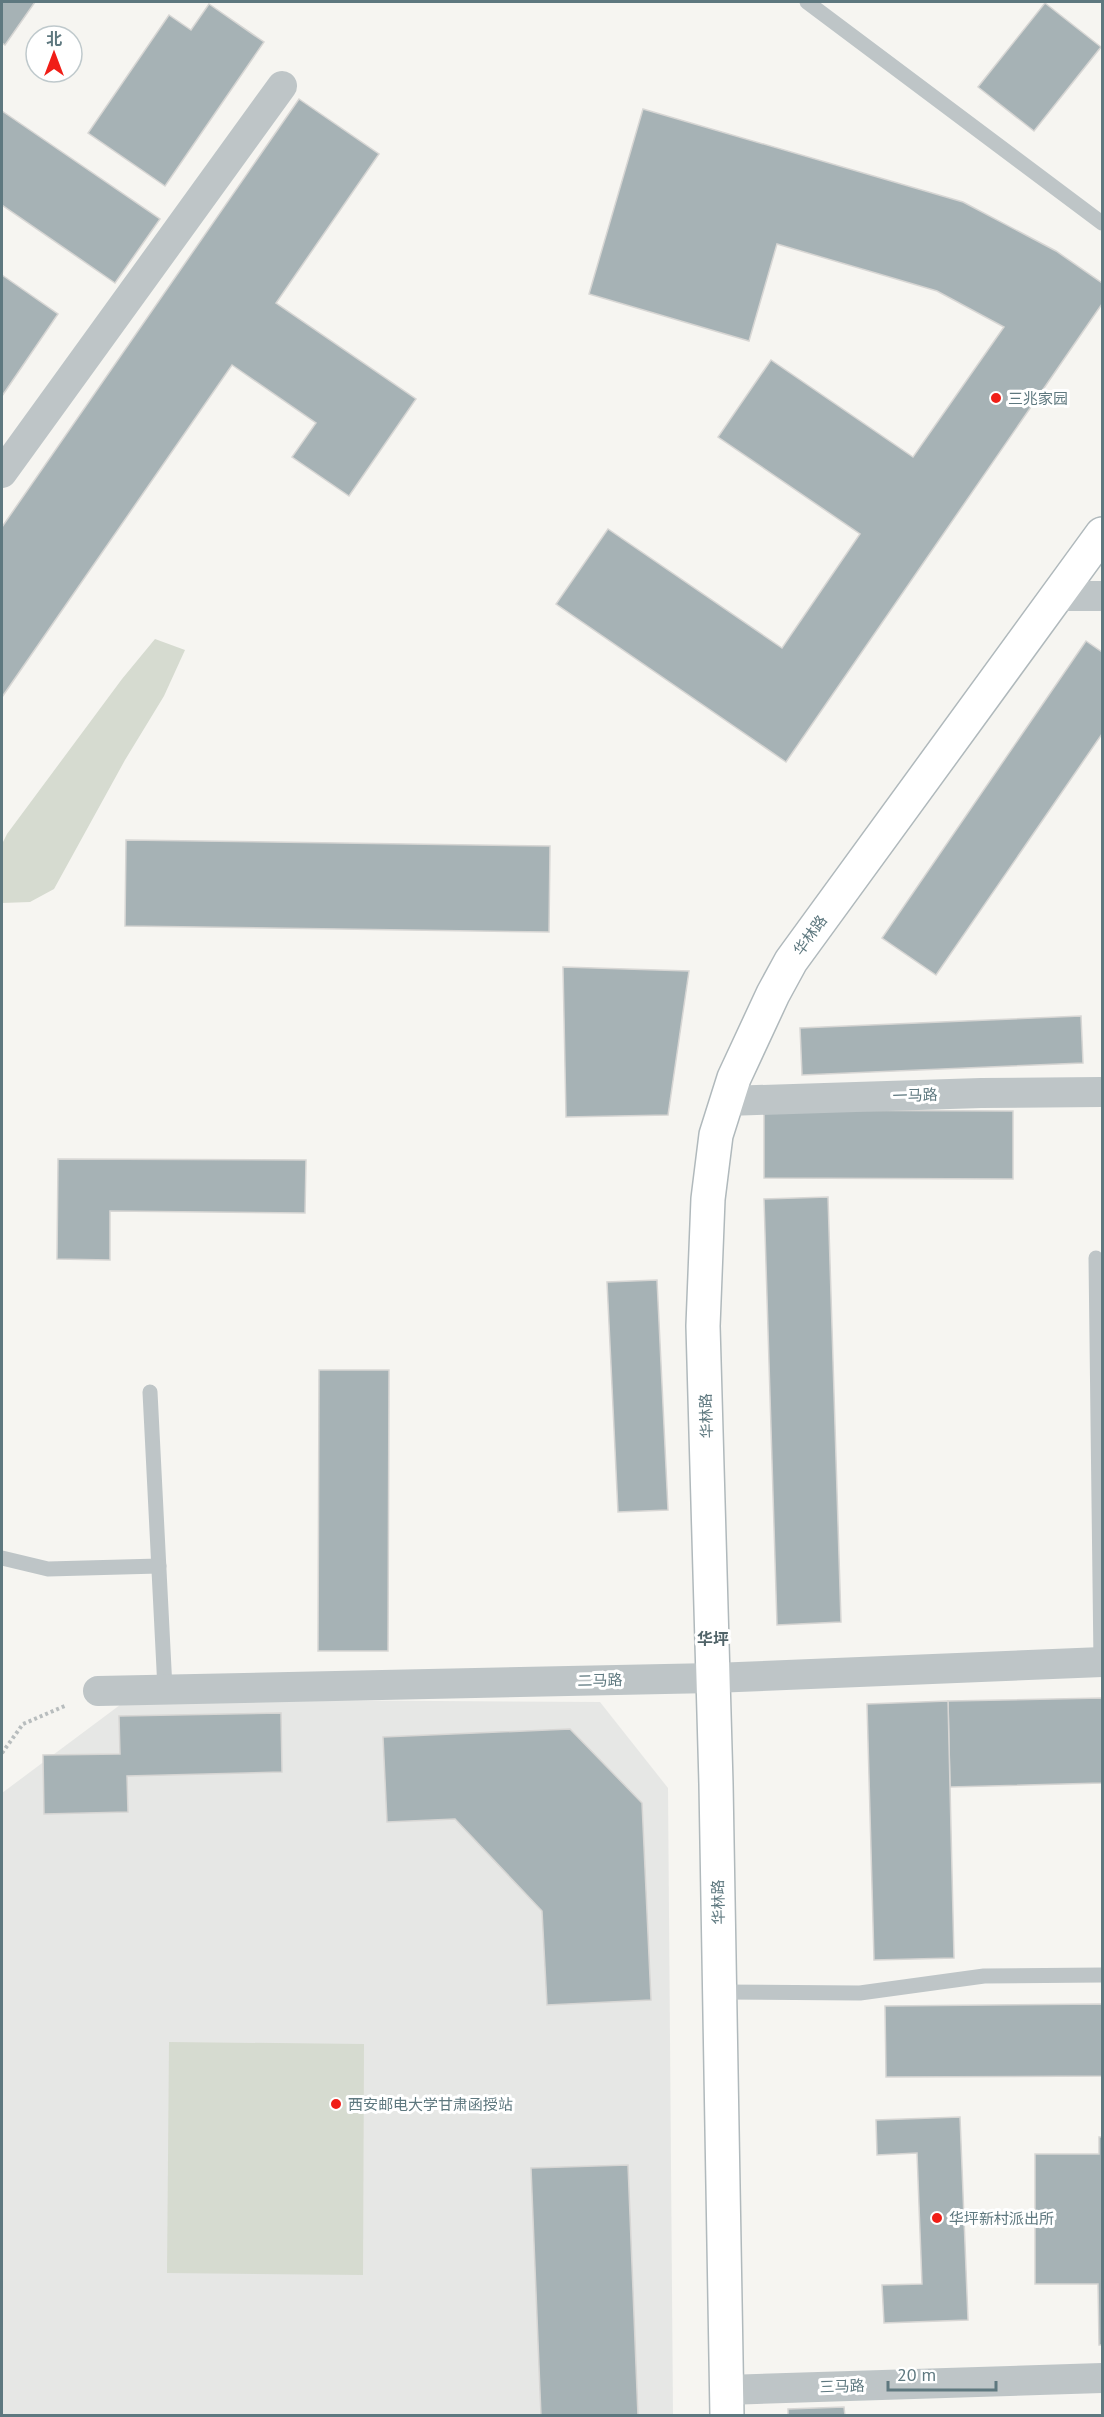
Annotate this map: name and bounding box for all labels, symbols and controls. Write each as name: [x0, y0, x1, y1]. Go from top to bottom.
north arrow: [24, 24, 84, 84]
text: 北: [46, 29, 62, 49]
place label: 三兆家园: [1008, 389, 1068, 408]
marker: 三兆家园: [989, 391, 1003, 405]
street label: 华林路: [789, 911, 831, 959]
street label: 一马路: [892, 1085, 938, 1105]
street label: 华林路: [696, 1393, 716, 1439]
district label: 华坪: [697, 1629, 729, 1649]
street label: 二马路: [577, 1670, 623, 1690]
street label: 华林路: [708, 1879, 728, 1925]
place label: 西安邮电大学甘肃函授站: [348, 2095, 513, 2114]
marker: 西安邮电大学甘肃函授站: [329, 2097, 343, 2111]
place label: 华坪新村派出所: [949, 2209, 1054, 2228]
marker: 华坪新村派出所: [930, 2211, 944, 2225]
scale bar: [888, 2354, 996, 2392]
text: 20 m: [897, 2363, 936, 2386]
street label: 三马路: [819, 2376, 865, 2396]

